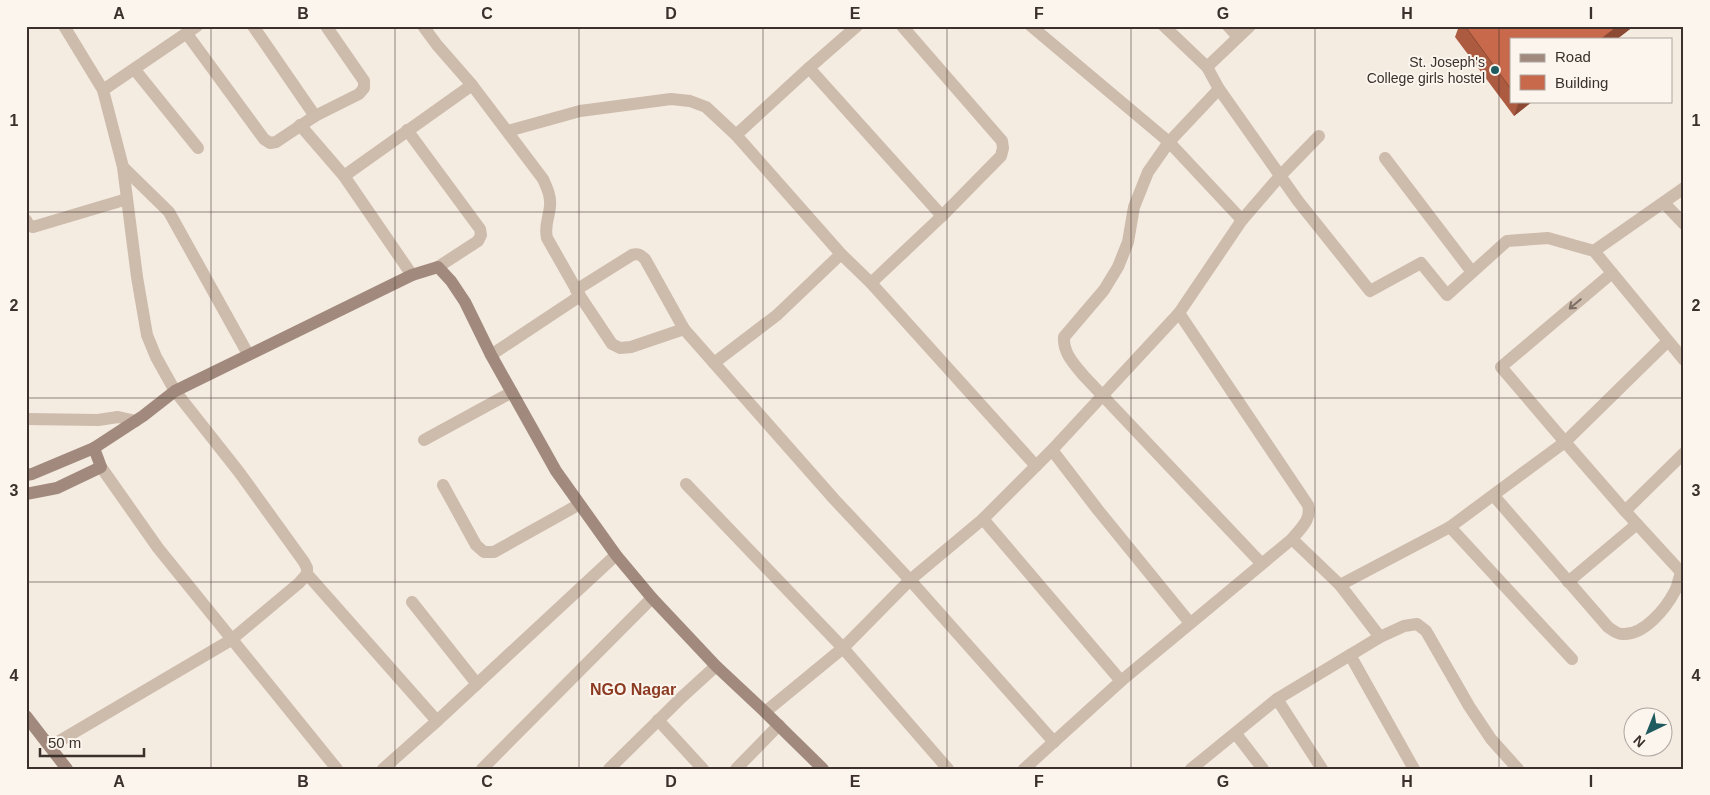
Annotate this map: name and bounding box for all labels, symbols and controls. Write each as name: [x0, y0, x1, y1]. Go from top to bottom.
text: A: [113, 5, 125, 22]
text: B: [297, 5, 309, 22]
text: C: [481, 5, 493, 22]
text: D: [665, 5, 677, 22]
text: E: [850, 5, 861, 22]
text: F: [1034, 5, 1044, 22]
text: G: [1217, 5, 1229, 22]
text: H: [1401, 5, 1413, 22]
text: I: [1589, 5, 1593, 22]
legend: [1510, 38, 1672, 102]
text: Road: [1555, 48, 1591, 65]
place label: St. Joseph's College girls hostel: [1367, 54, 1485, 86]
marker: St. Joseph's College girls hostel: [1489, 64, 1501, 76]
text: Building: [1555, 74, 1608, 91]
text: 1: [10, 112, 19, 129]
text: 1: [1692, 112, 1701, 129]
text: 2: [10, 297, 19, 314]
text: 2: [1692, 297, 1701, 314]
one-way arrow: [1568, 299, 1581, 310]
text: 3: [10, 482, 19, 499]
text: 3: [1692, 482, 1701, 499]
text: 4: [10, 667, 19, 684]
text: 4: [1692, 667, 1701, 684]
district label: NGO Nagar: [590, 681, 676, 698]
north arrow: [1622, 708, 1672, 758]
scale bar: [40, 725, 144, 757]
text: N: [1630, 732, 1648, 751]
text: 50 m: [48, 734, 81, 751]
text: A: [113, 773, 125, 790]
text: B: [297, 773, 309, 790]
text: C: [481, 773, 493, 790]
text: D: [665, 773, 677, 790]
text: E: [850, 773, 861, 790]
text: F: [1034, 773, 1044, 790]
text: G: [1217, 773, 1229, 790]
text: H: [1401, 773, 1413, 790]
text: I: [1589, 773, 1593, 790]

